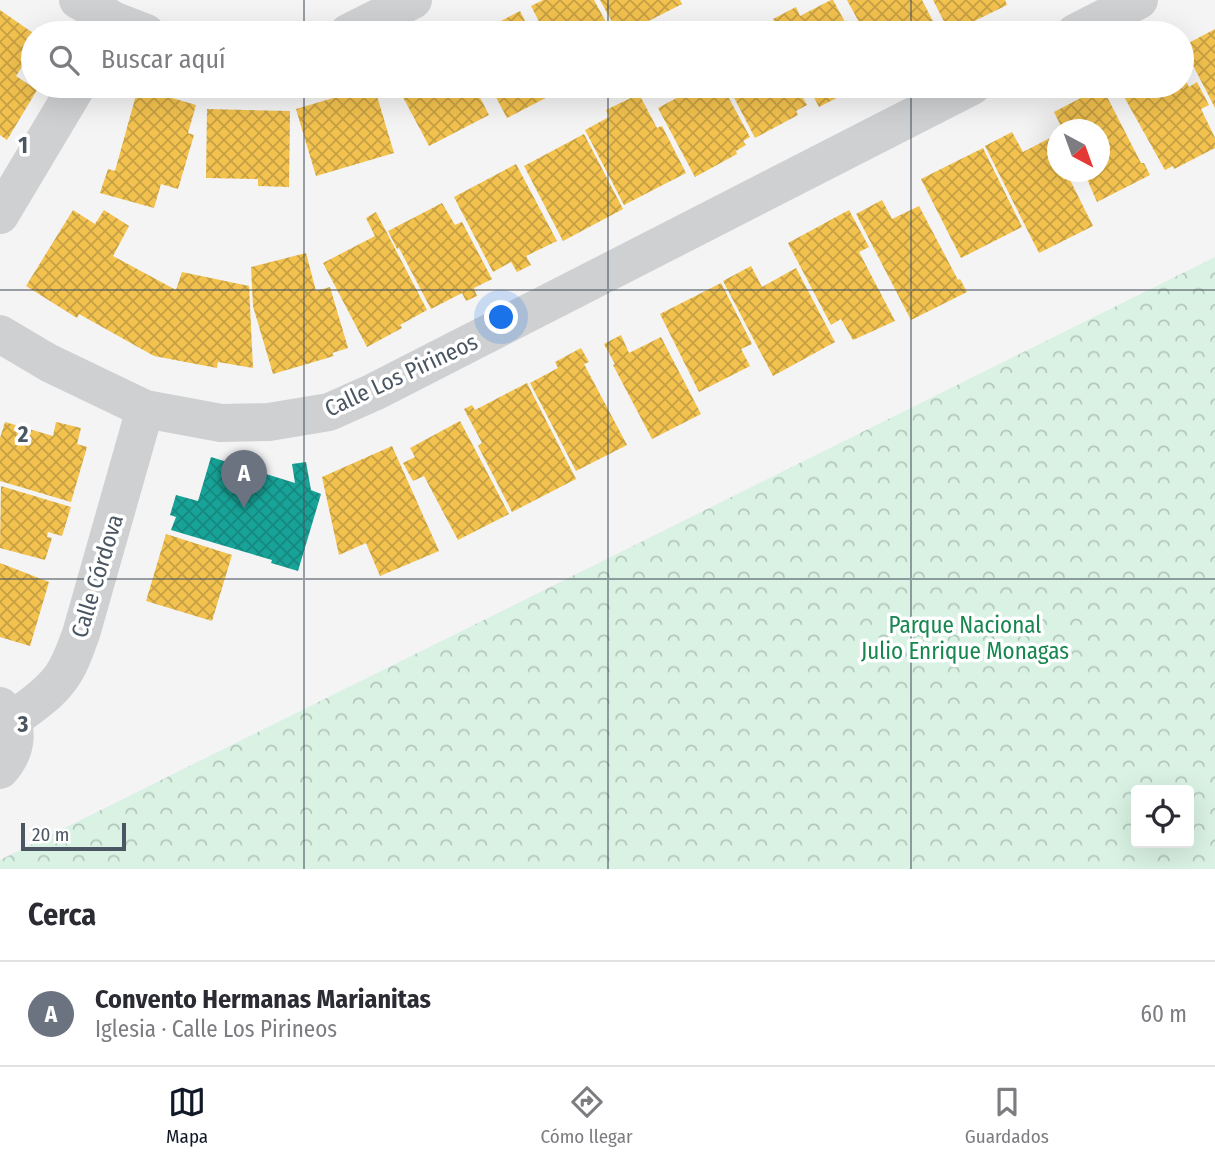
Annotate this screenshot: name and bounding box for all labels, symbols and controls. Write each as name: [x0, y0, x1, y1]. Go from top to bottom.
search box: [21, 21, 1194, 98]
icon: search: [45, 41, 83, 79]
text: Buscar aquí: [101, 44, 226, 75]
north arrow: [1047, 119, 1110, 182]
text: 1: [18, 131, 28, 159]
your location: [484, 300, 518, 334]
street label: Calle Los Pirineos: [320, 327, 482, 423]
text: 2: [17, 420, 29, 448]
pin: A: [221, 450, 267, 508]
street label: Calle Córdova: [65, 511, 129, 641]
park label: Parque Nacional Julio Enrique Monagas: [861, 611, 1069, 665]
text: 3: [17, 710, 29, 738]
map controls: [1131, 785, 1194, 848]
button: locate: [1131, 785, 1194, 848]
scale bar: [21, 820, 126, 852]
text: 20 m: [32, 823, 69, 846]
text: Cerca: [28, 897, 96, 933]
text: Convento Hermanas Marianitas: [95, 984, 431, 1015]
text: A: [45, 1000, 57, 1028]
text: 60 m: [1141, 1000, 1187, 1028]
text: Iglesia · Calle Los Pirineos: [95, 1015, 337, 1043]
tab: Mapa: [166, 1083, 208, 1148]
tab: Cómo llegar: [540, 1083, 633, 1148]
tab: Guardados: [965, 1083, 1049, 1148]

